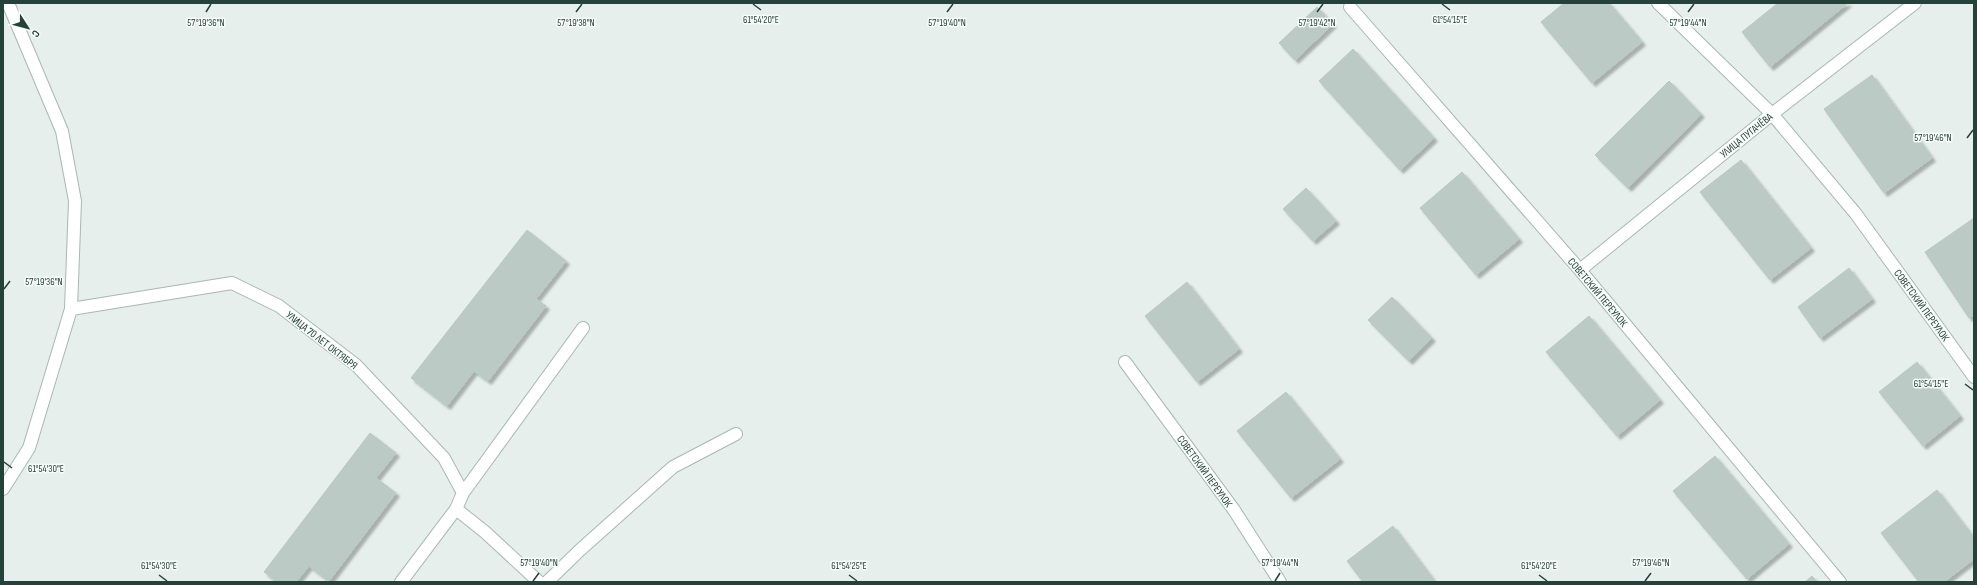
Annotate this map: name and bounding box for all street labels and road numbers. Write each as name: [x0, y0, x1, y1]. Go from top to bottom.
street label: УЛИЦА ПУГАЧЁВА: [1717, 110, 1775, 161]
street label: СОВЕТСКИЙ ПЕРЕУЛОК: [1565, 255, 1631, 329]
street label: СОВЕТСКИЙ ПЕРЕУЛОК: [1891, 266, 1953, 344]
street label: УЛИЦА 70 ЛЕТ ОКТЯБРЯ: [283, 308, 360, 372]
street label: СОВЕТСКИЙ ПЕРЕУЛОК: [1174, 432, 1236, 510]

